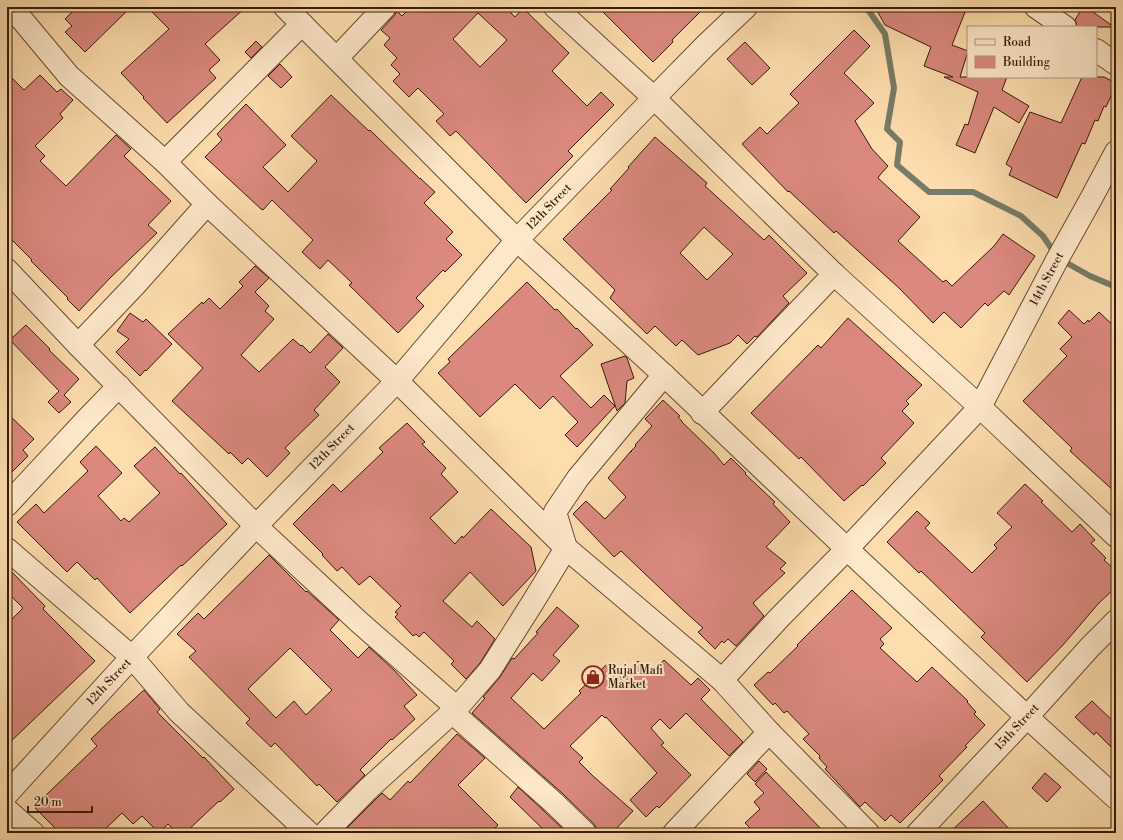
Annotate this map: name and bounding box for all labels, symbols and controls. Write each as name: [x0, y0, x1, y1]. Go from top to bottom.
legend: [967, 26, 1097, 78]
text: Road: [1003, 35, 1031, 50]
text: Building: [1002, 55, 1051, 70]
street label: 12th Street: [523, 180, 575, 233]
street label: 14th Street: [1027, 249, 1068, 308]
street label: 12th Street: [306, 420, 358, 473]
street label: 12th Street: [83, 655, 135, 709]
place label: Rujal Mafi Market: [608, 663, 664, 692]
shop icon: Rujal Mafi Market: [580, 664, 606, 690]
street label: 15th Street: [992, 700, 1043, 753]
scale bar: [28, 788, 92, 814]
text: 20 m: [34, 795, 62, 810]

